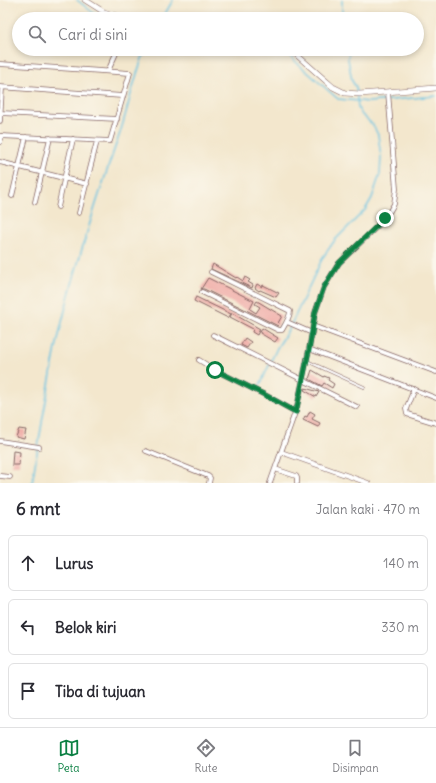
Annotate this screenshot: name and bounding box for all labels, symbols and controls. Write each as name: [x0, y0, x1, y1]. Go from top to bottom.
search box: [12, 12, 424, 56]
icon: search: [26, 23, 48, 45]
text: Cari di sini: [58, 25, 127, 44]
route end: [376, 209, 394, 227]
route start: [206, 361, 224, 379]
text: 6 mnt: [16, 498, 60, 520]
text: Jalan kaki · 470 m: [316, 501, 420, 518]
icon: ahead: [17, 552, 39, 574]
text: Lurus: [55, 554, 93, 573]
text: 140 m: [383, 555, 419, 572]
icon: left: [17, 616, 39, 638]
text: Belok kiri: [55, 618, 116, 637]
text: 330 m: [381, 619, 419, 636]
icon: arrive: [17, 680, 39, 702]
text: Tiba di tujuan: [55, 682, 145, 701]
tab: Peta: [57, 737, 80, 775]
tab: Rute: [194, 737, 217, 775]
tab: Disimpan: [332, 737, 379, 775]

